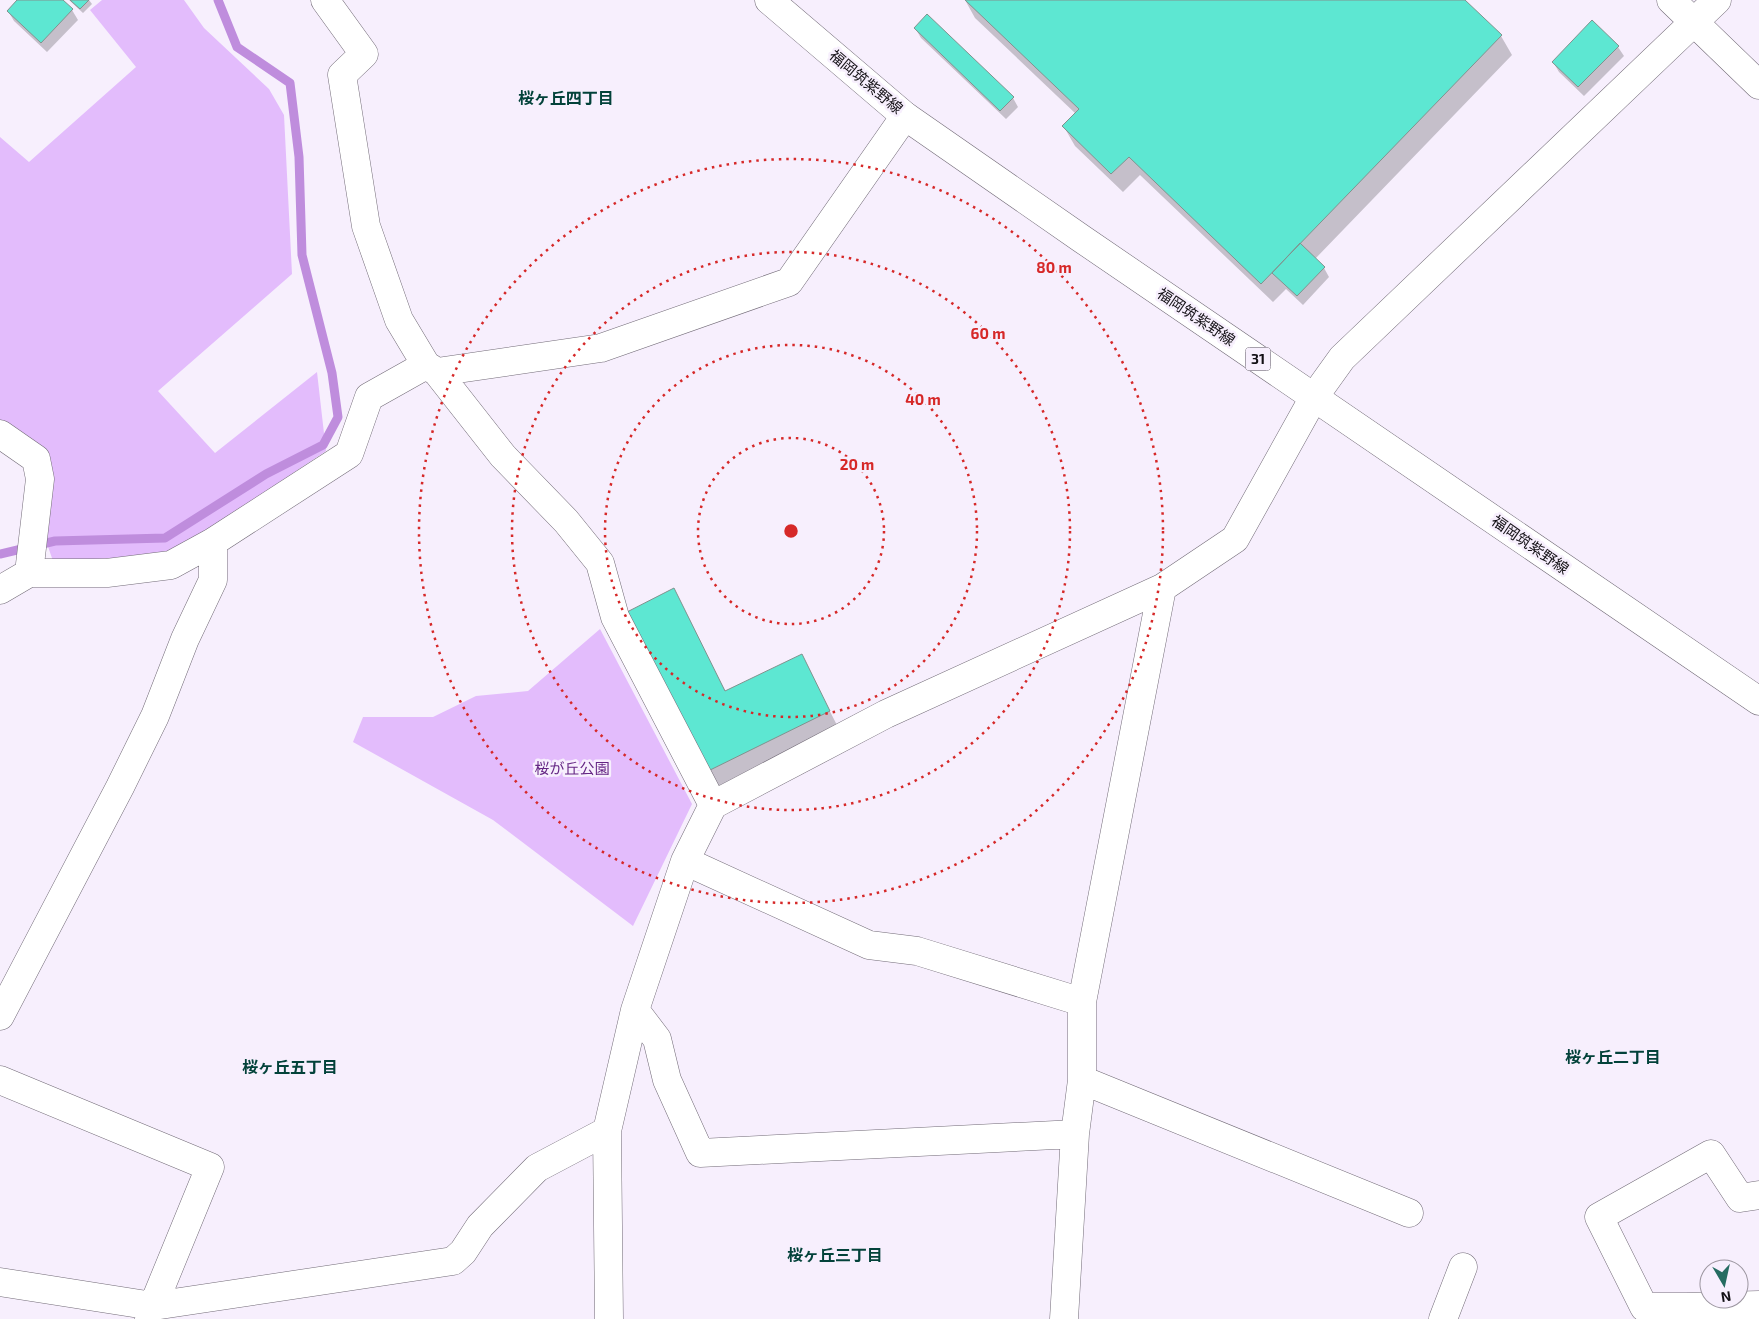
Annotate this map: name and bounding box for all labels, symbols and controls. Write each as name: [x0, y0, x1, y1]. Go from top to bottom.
street label: 福岡筑紫野線: [826, 45, 907, 117]
district label: 桜ヶ丘四丁目: [518, 88, 614, 107]
text: 80 m: [1036, 258, 1072, 276]
street label: 福岡筑紫野線: [1154, 284, 1239, 349]
text: 60 m: [971, 324, 1005, 342]
road number: 31: [1246, 348, 1270, 370]
text: 40 m: [905, 390, 941, 408]
text: 20 m: [840, 455, 874, 473]
street label: 福岡筑紫野線: [1489, 511, 1573, 577]
centre of rings: [782, 522, 800, 540]
park label: 桜が丘公園: [534, 759, 610, 777]
district label: 桜ヶ丘二丁目: [1565, 1047, 1661, 1066]
district label: 桜ヶ丘五丁目: [242, 1057, 338, 1076]
district label: 桜ヶ丘三丁目: [787, 1245, 883, 1264]
north arrow: [1699, 1259, 1749, 1309]
text: N: [1720, 1288, 1732, 1307]

